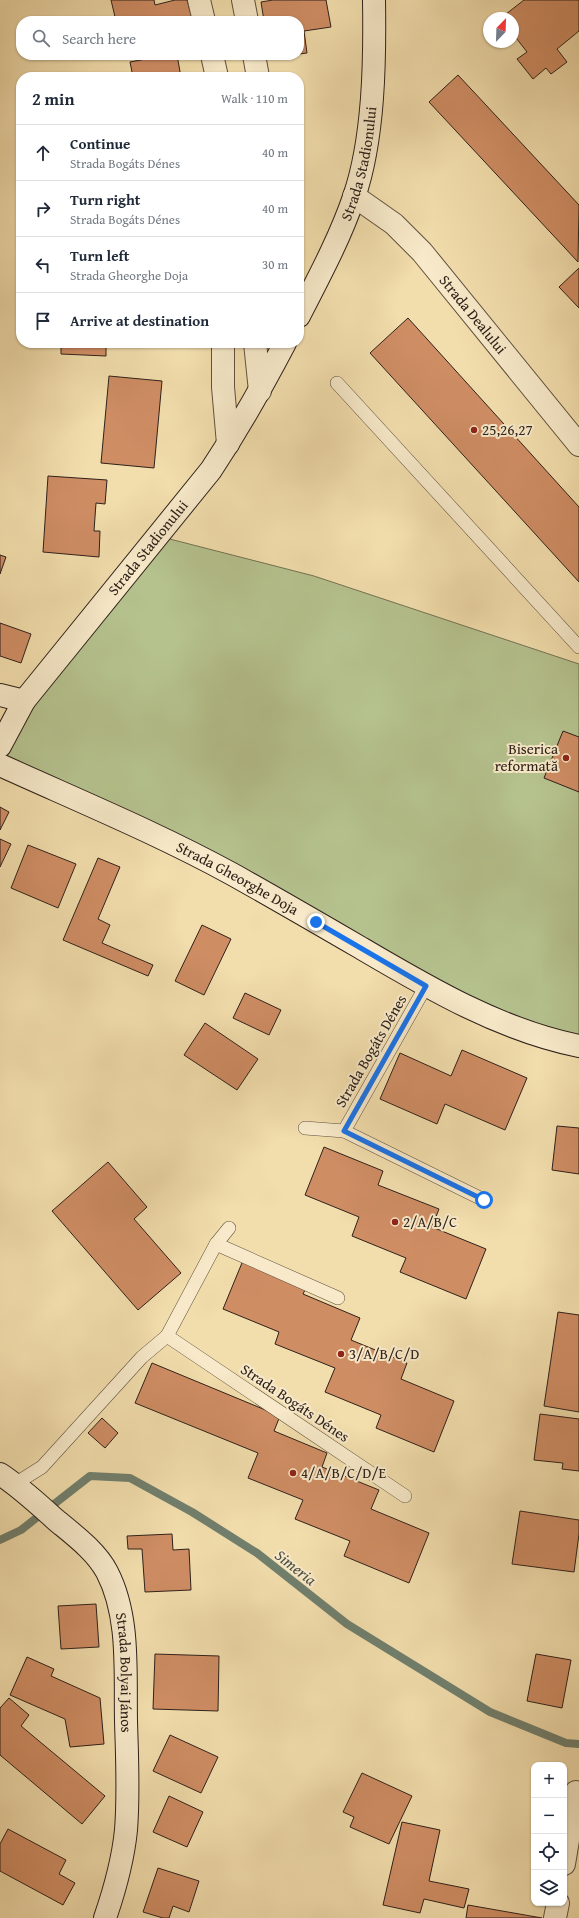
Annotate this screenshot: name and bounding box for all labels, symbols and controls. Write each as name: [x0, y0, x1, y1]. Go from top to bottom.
north arrow: [483, 12, 519, 48]
search box: [16, 16, 304, 60]
icon: search: [30, 27, 52, 49]
text: Search here: [62, 28, 136, 49]
text: 2 min: [32, 86, 74, 111]
text: Walk · 110 m: [221, 89, 288, 108]
street label: Strada Stadionului: [335, 106, 381, 224]
text: Continue: [70, 133, 131, 154]
icon: ahead: [32, 142, 54, 164]
text: 40 m: [262, 143, 288, 162]
text: Strada Bogáts Dénes: [70, 154, 180, 173]
text: Turn right: [70, 189, 141, 210]
icon: right: [32, 198, 54, 220]
text: 40 m: [262, 199, 288, 218]
text: Strada Bogáts Dénes: [70, 210, 180, 229]
text: Turn left: [70, 245, 129, 266]
icon: left: [32, 254, 54, 276]
text: 30 m: [262, 255, 288, 274]
text: Strada Gheorghe Doja: [70, 266, 188, 285]
street label: Strada Dealului: [435, 270, 512, 358]
icon: arrive: [32, 310, 54, 332]
text: Arrive at destination: [70, 310, 209, 331]
place label: 25,26,27: [482, 419, 533, 440]
marker: 25,26,27: [469, 425, 479, 435]
street label: Strada Stadionului: [103, 496, 193, 600]
place label: Biserica reformată: [495, 738, 558, 776]
marker: Biserica reformată: [561, 753, 571, 763]
street label: Strada Gheorghe Doja: [173, 836, 303, 920]
route end: [307, 913, 325, 931]
street label: Strada Bogáts Dénes: [330, 990, 411, 1111]
route start: [475, 1191, 493, 1209]
place label: 2/A/B/C: [403, 1211, 457, 1232]
marker: 2/A/B/C: [390, 1217, 400, 1227]
place label: 3/A/B/C/D: [349, 1343, 419, 1364]
marker: 3/A/B/C/D: [336, 1349, 346, 1359]
street label: Strada Bogáts Dénes: [237, 1358, 354, 1447]
place label: 4/A/B/C/D/E: [301, 1462, 386, 1483]
marker: 4/A/B/C/D/E: [288, 1468, 298, 1478]
water label: Simeria: [270, 1543, 322, 1591]
street label: Strada Bolyai János: [111, 1611, 137, 1733]
map controls: [531, 1762, 567, 1906]
button: +: [531, 1762, 567, 1798]
button: −: [531, 1798, 567, 1834]
button: locate: [531, 1834, 567, 1870]
button: layers: [531, 1870, 567, 1906]

